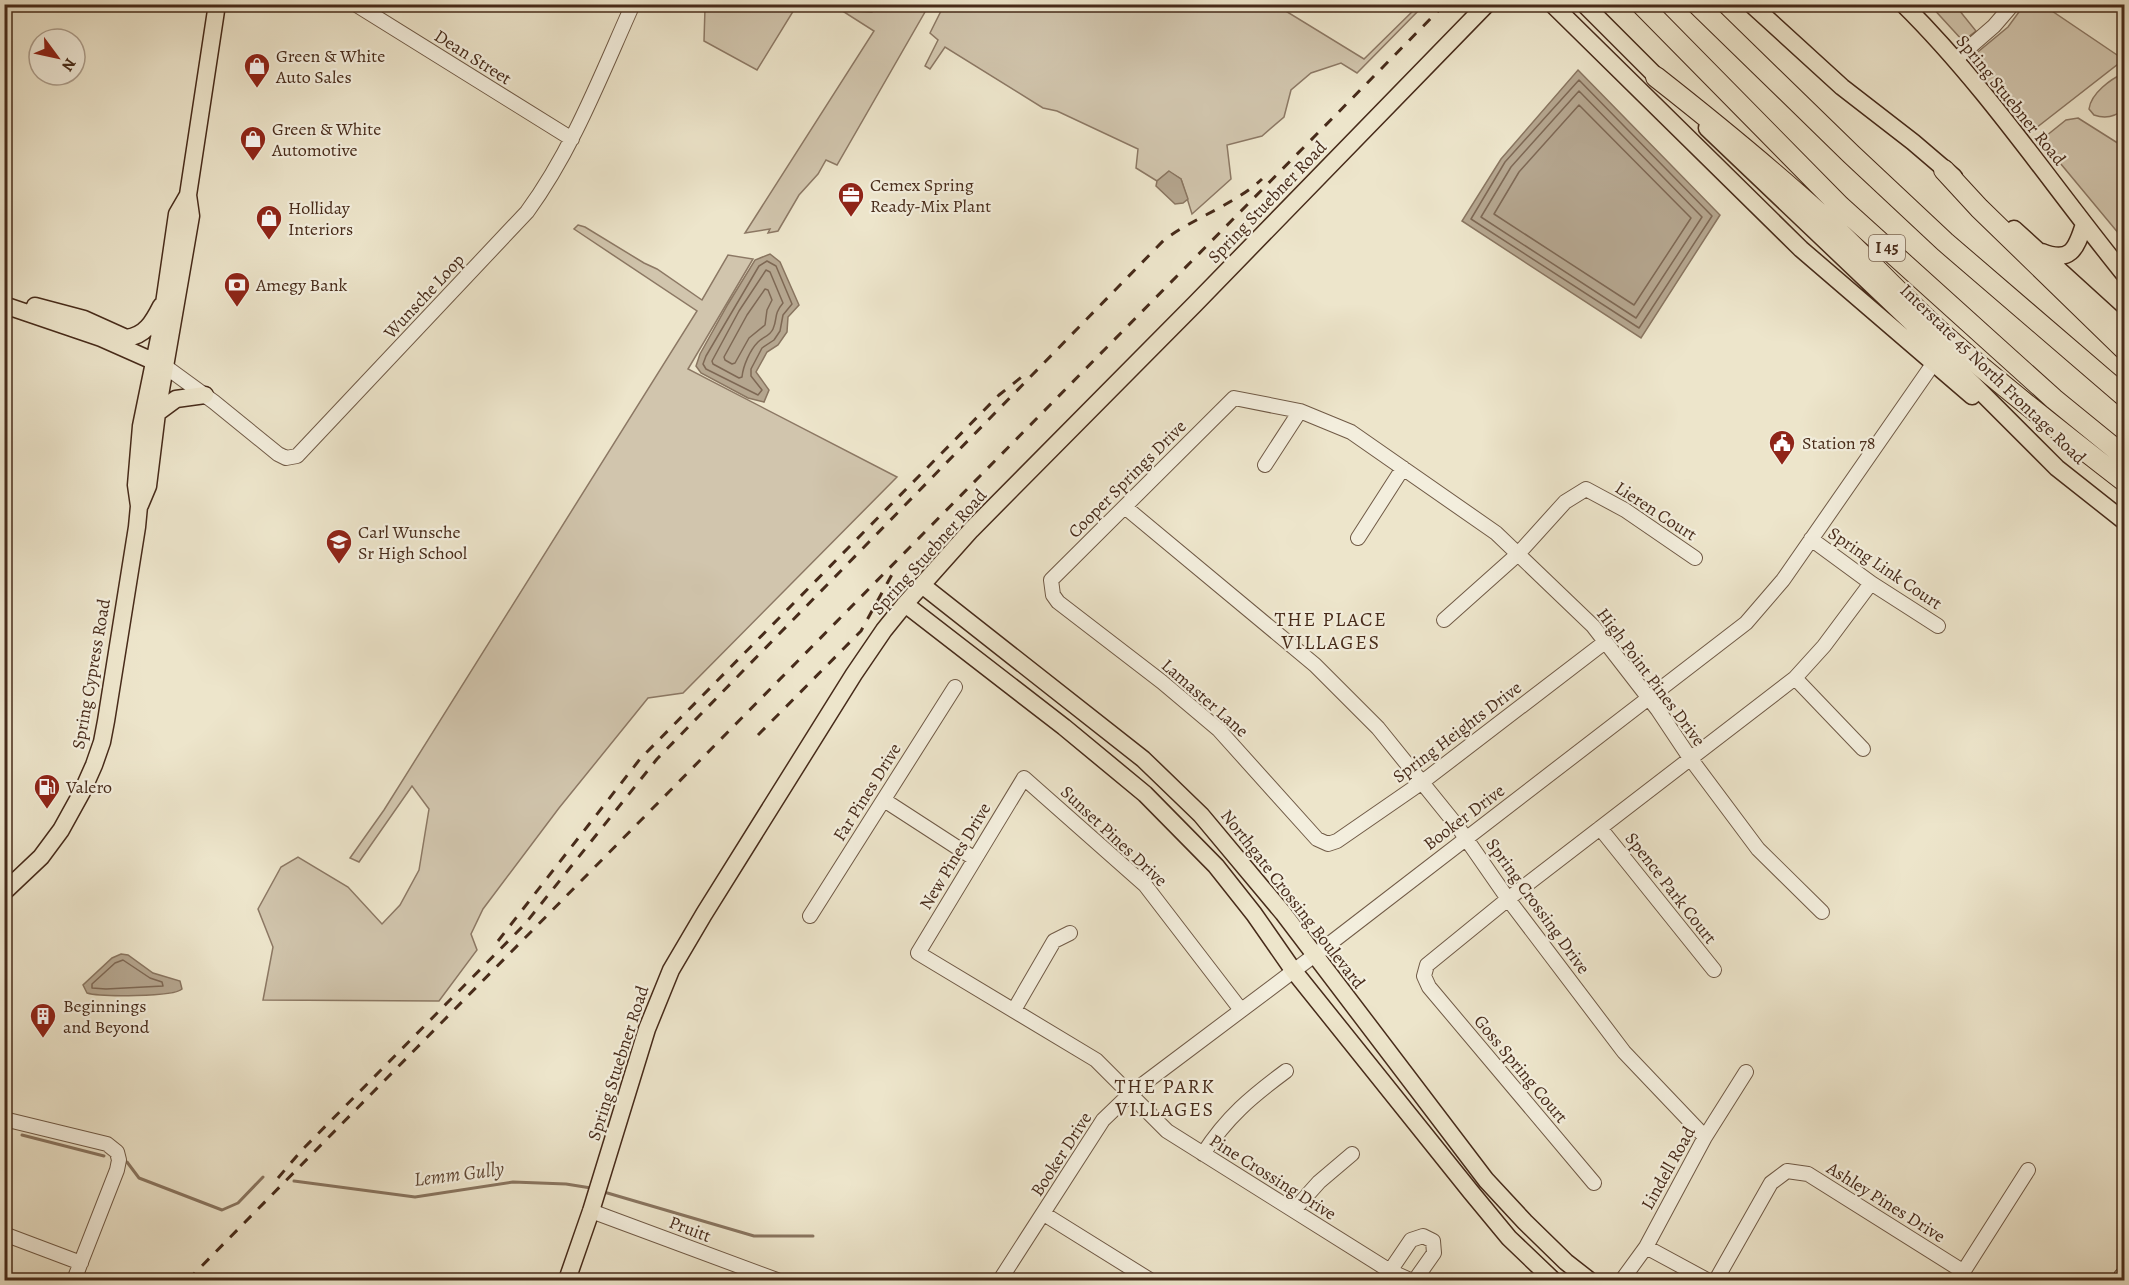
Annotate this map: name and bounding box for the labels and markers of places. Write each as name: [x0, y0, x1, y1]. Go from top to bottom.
place label: Green & White Auto Sales: [275, 44, 385, 89]
shop icon: Green & White Auto Sales: [242, 51, 272, 89]
place label: Green & White Automotive: [271, 117, 381, 162]
shop icon: Green & White Automotive: [238, 124, 268, 162]
place label: Cemex Spring Ready-Mix Plant: [870, 173, 991, 218]
office icon: Cemex Spring Ready-Mix Plant: [836, 180, 866, 218]
place label: Holliday Interiors: [288, 196, 353, 241]
shop icon: Holliday Interiors: [254, 203, 284, 241]
bank icon: Amegy Bank: [222, 270, 252, 308]
place label: Amegy Bank: [255, 273, 348, 297]
public building icon: Station 78: [1767, 428, 1797, 466]
place label: Station 78: [1802, 431, 1876, 455]
place label: Carl Wunsche Sr High School: [358, 520, 468, 565]
school or university icon: Carl Wunsche Sr High School: [324, 527, 354, 565]
fuel station icon: Valero: [32, 772, 62, 810]
place label: Valero: [65, 775, 112, 799]
place label: Beginnings and Beyond: [63, 994, 150, 1039]
building icon: Beginnings and Beyond: [28, 1001, 58, 1039]

